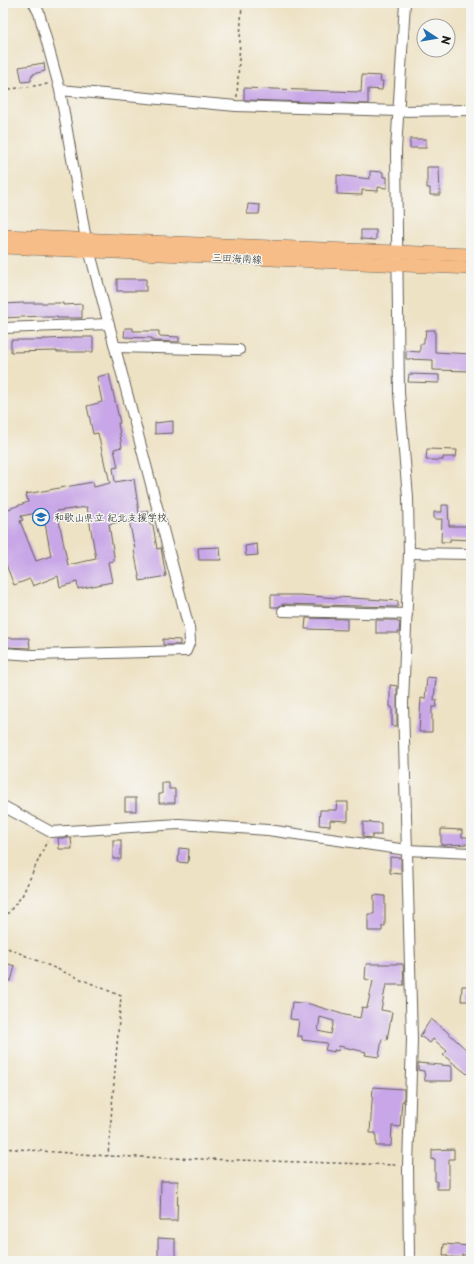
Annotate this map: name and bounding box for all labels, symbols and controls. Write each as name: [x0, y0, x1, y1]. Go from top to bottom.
north arrow: [416, 18, 456, 58]
text: N: [437, 34, 455, 46]
street label: 三田海南線: [212, 249, 262, 266]
school or university icon: 和歌山県立 紀北支援学校: [31, 507, 51, 527]
place label: 和歌山県立 紀北支援学校: [54, 509, 167, 524]

